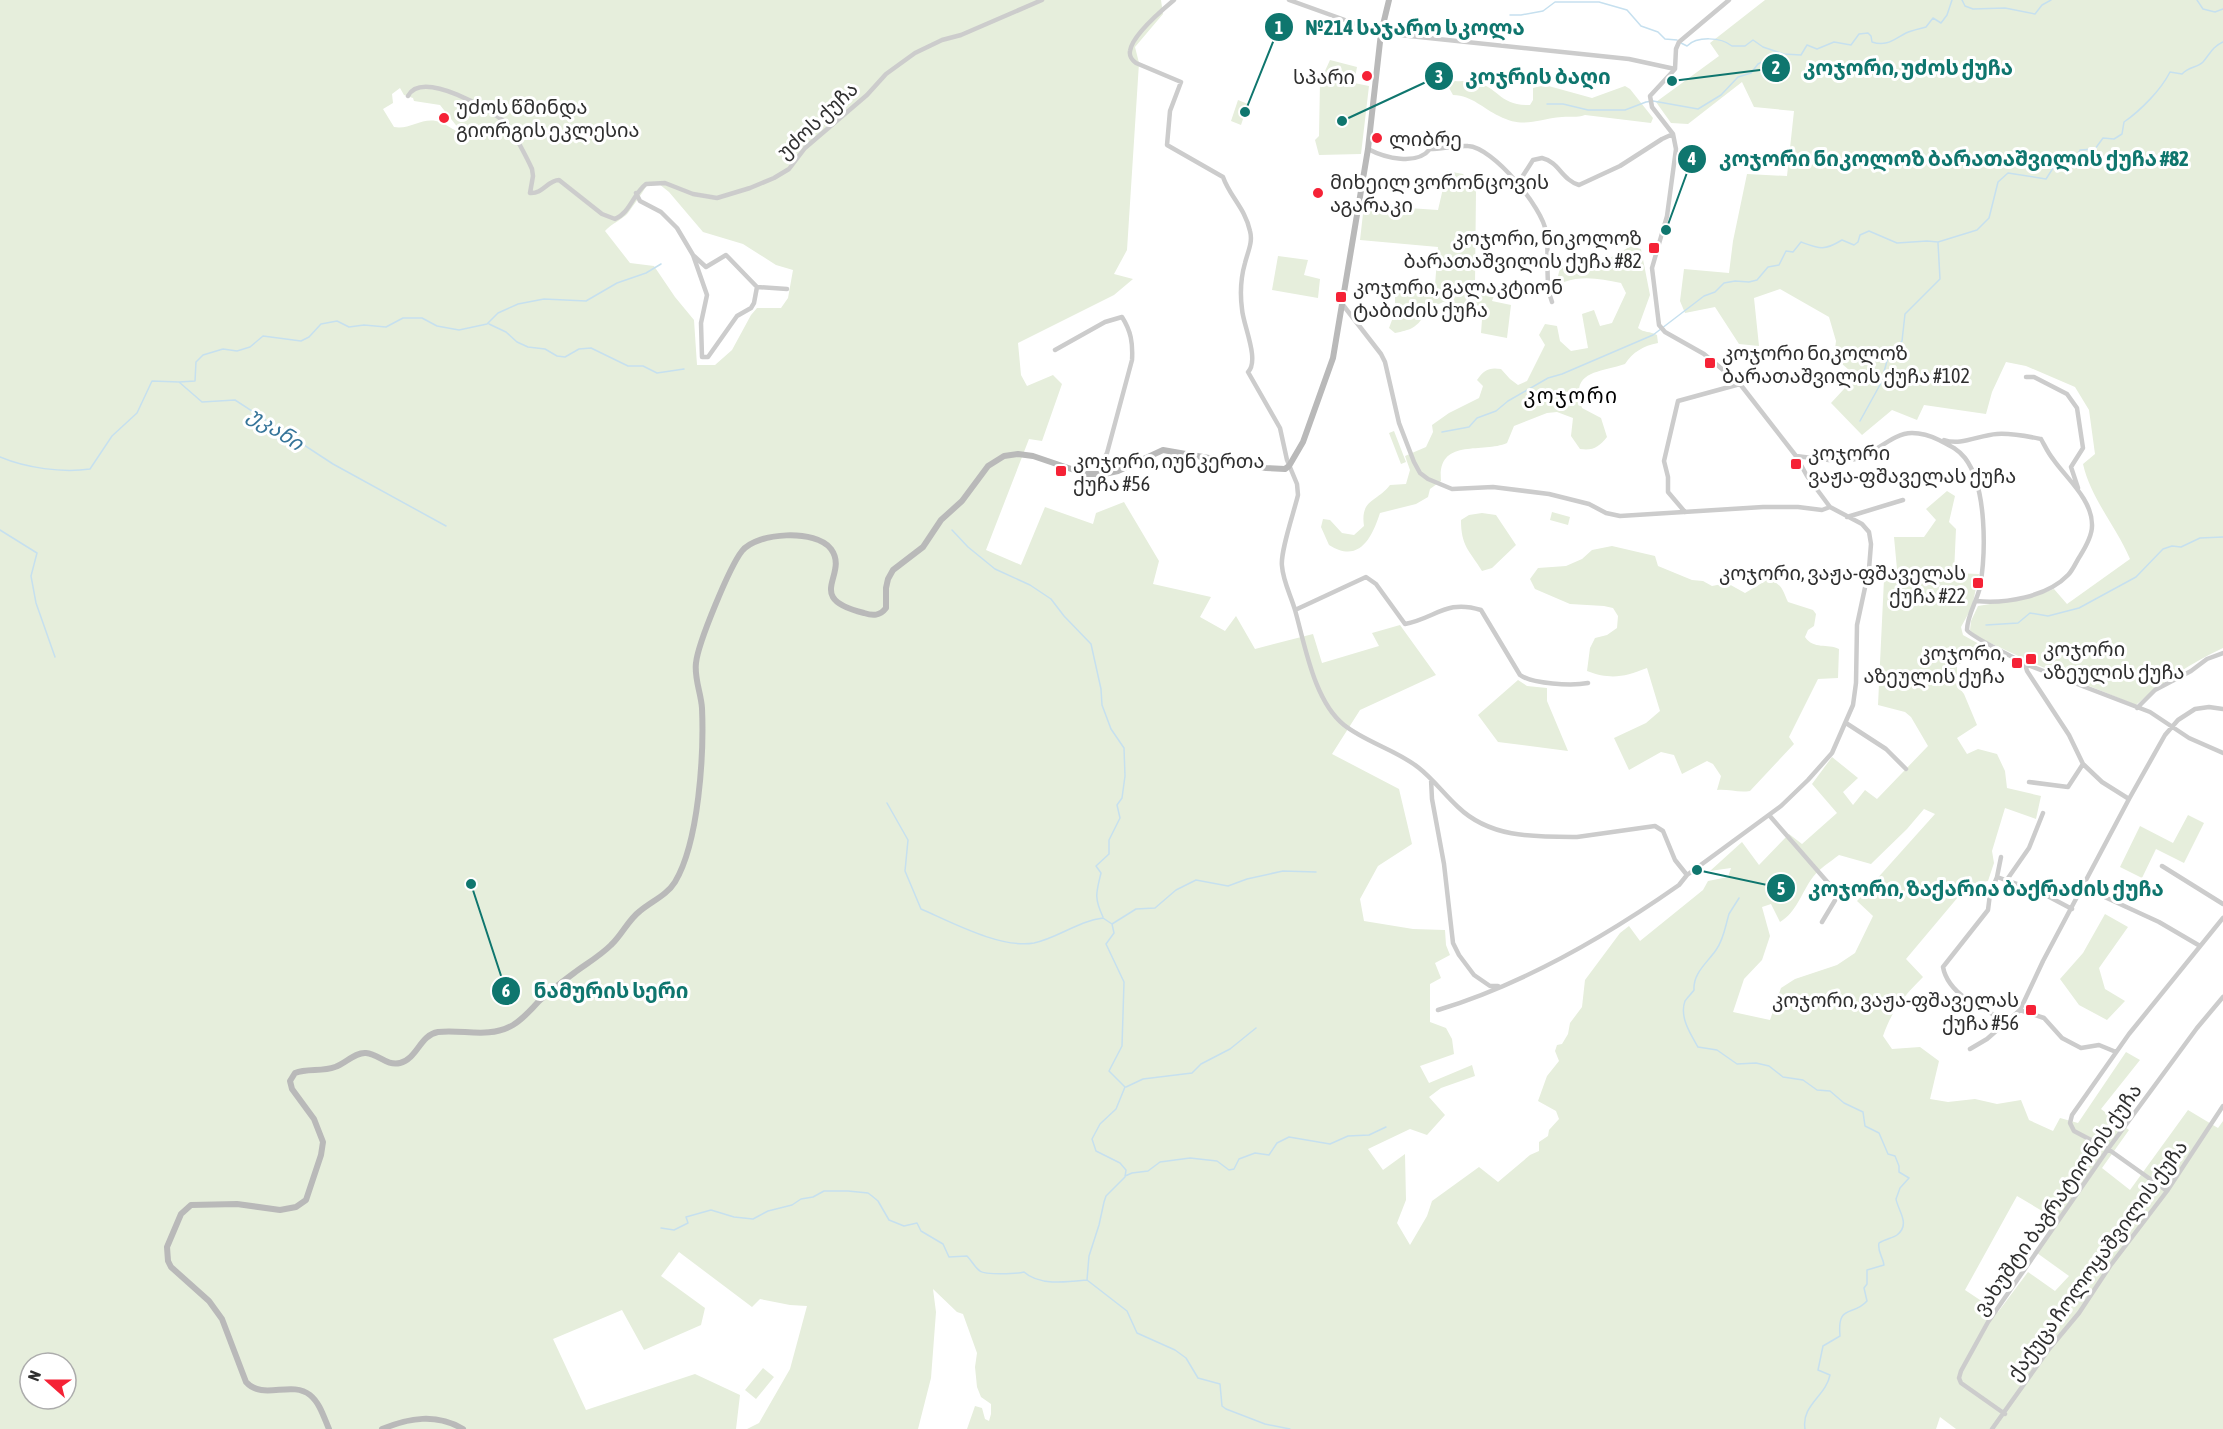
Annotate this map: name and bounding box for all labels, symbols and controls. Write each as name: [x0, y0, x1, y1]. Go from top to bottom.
callout: №214 საჯარო სკოლა: [1264, 8, 1537, 47]
text: №214 საჯარო სკოლა: [1305, 15, 1525, 41]
text: 1: [1275, 17, 1283, 38]
callout: კოჯორი, უძოს ქუჩა: [1761, 48, 2025, 87]
text: კოჯორი, უძოს ქუჩა: [1803, 55, 2013, 80]
callout: კოჯრის ბაღი: [1424, 57, 1623, 96]
text: 2: [1772, 57, 1780, 78]
text: კოჯრის ბაღი: [1465, 64, 1611, 90]
place label: სპარი: [1293, 65, 1355, 88]
text: 3: [1435, 66, 1443, 87]
marker: სპარი: [1360, 69, 1374, 83]
street label: უძოს ქუჩა: [772, 77, 863, 164]
place label: უძოს წმინდა გიორგის ეკლესია: [456, 95, 640, 143]
marker: უძოს წმინდა გიორგის ეკლესია: [437, 111, 451, 125]
place label: ლიბრე: [1389, 127, 1462, 152]
marker: ლიბრე: [1370, 131, 1384, 145]
callout: კოჯორი ნიკოლოზ ბარათაშვილის ქუჩა #82: [1677, 140, 2201, 179]
text: კოჯორი ნიკოლოზ ბარათაშვილის ქუჩა #82: [1719, 146, 2189, 172]
text: 4: [1687, 148, 1696, 169]
place label: მიხეილ ვორონცოვის აგარაკი: [1330, 170, 1549, 217]
marker: მიხეილ ვორონცოვის აგარაკი: [1311, 186, 1325, 200]
place label: კოჯორი, ნიკოლოზ ბარათაშვილის ქუჩა #82: [1404, 226, 1642, 274]
marker: კოჯორი, ნიკოლოზ ბარათაშვილის ქუჩა #82: [1647, 241, 1661, 255]
place label: კოჯორი, გალაკტიონ ტაბიძის ქუჩა: [1353, 275, 1563, 322]
marker: კოჯორი, გალაკტიონ ტაბიძის ქუჩა: [1334, 290, 1348, 304]
place label: კოჯორი ნიკოლოზ ბარათაშვილის ქუჩა #102: [1722, 341, 1970, 389]
marker: კოჯორი ნიკოლოზ ბარათაშვილის ქუჩა #102: [1703, 356, 1717, 370]
district label: კოჯორი: [1523, 383, 1619, 408]
water label: უკანი: [243, 401, 309, 457]
place label: კოჯორი ვაჟა-ფშაველას ქუჩა: [1808, 441, 2016, 489]
place label: კოჯორი, იუნკერთა ქუჩა #56: [1073, 449, 1264, 496]
marker: კოჯორი ვაჟა-ფშაველას ქუჩა: [1789, 457, 1803, 471]
marker: კოჯორი, იუნკერთა ქუჩა #56: [1054, 464, 1068, 478]
place label: კოჯორი, ვაჟა-ფშაველას ქუჩა #22: [1719, 561, 1966, 608]
marker: კოჯორი, ვაჟა-ფშაველას ქუჩა #22: [1971, 576, 1985, 590]
place label: კოჯორი აზეულის ქუჩა: [2043, 637, 2184, 685]
place label: კოჯორი, აზეულის ქუჩა: [1864, 641, 2005, 689]
marker: კოჯორი აზეულის ქუჩა: [2024, 652, 2038, 666]
marker: კოჯორი, აზეულის ქუჩა: [2010, 656, 2024, 670]
callout: კოჯორი, ზაქარია ბაქრაძის ქუჩა: [1766, 869, 2175, 908]
text: კოჯორი, ზაქარია ბაქრაძის ქუჩა: [1808, 876, 2164, 901]
text: 5: [1777, 878, 1785, 899]
callout: ნამურის სერი: [491, 972, 700, 1011]
text: ნამურის სერი: [534, 978, 688, 1003]
text: 6: [502, 980, 510, 1001]
place label: კოჯორი, ვაჟა-ფშაველას ქუჩა #56: [1772, 988, 2019, 1035]
marker: კოჯორი, ვაჟა-ფშაველას ქუჩა #56: [2024, 1003, 2038, 1017]
street label: ვახუშტი ბაგრატიონის ქუჩა: [1968, 1079, 2147, 1320]
street label: ქაქუცა ჩოლოყაშვილის ქუჩა: [2002, 1136, 2193, 1386]
north arrow: [18, 1351, 78, 1411]
text: N: [24, 1368, 44, 1383]

